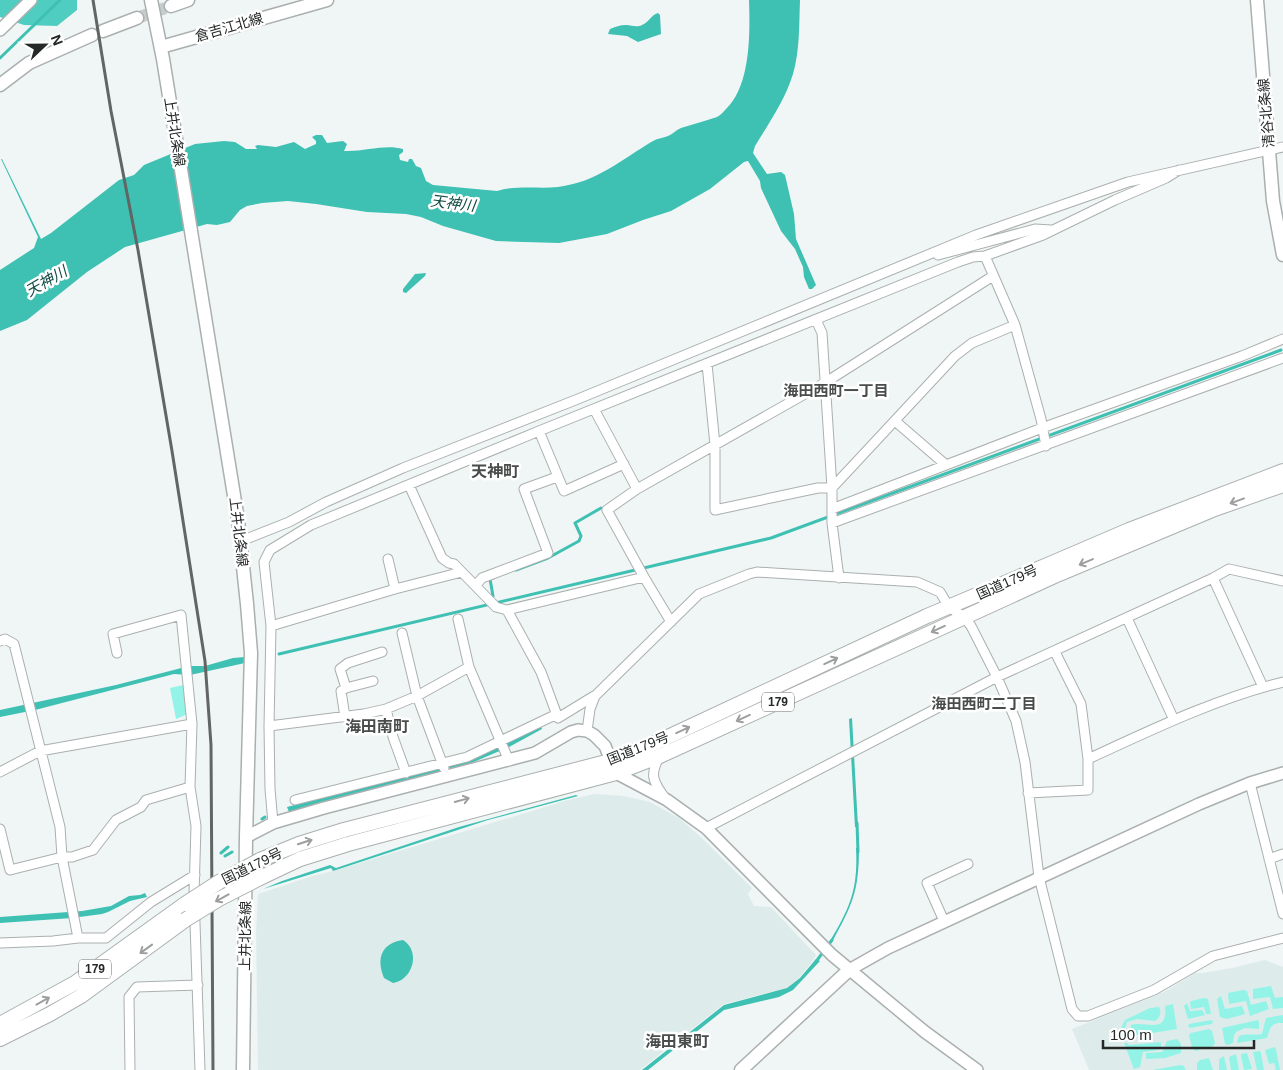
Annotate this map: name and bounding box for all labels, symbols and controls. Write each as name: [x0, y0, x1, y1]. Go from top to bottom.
street label: 倉吉江北線: [193, 10, 265, 44]
north arrow: [20, 20, 70, 70]
text: N: [48, 32, 66, 48]
street label: 清谷北条線: [1255, 77, 1277, 149]
street label: 上井北条線: [162, 96, 188, 168]
water label: 天神川: [430, 192, 478, 214]
water label: 天神川: [22, 261, 71, 300]
district label: 海田西町一丁目: [783, 382, 889, 399]
district label: 天神町: [471, 462, 519, 480]
street label: 上井北条線: [227, 496, 251, 568]
one-way arrow: [1230, 497, 1245, 506]
one-way arrow: [1079, 557, 1094, 567]
street label: 国道179号: [974, 561, 1040, 603]
one-way arrow: [931, 624, 946, 634]
one-way arrow: [823, 656, 838, 666]
road number: 179: [762, 692, 794, 712]
district label: 海田西町二丁目: [931, 695, 1037, 712]
one-way arrow: [736, 714, 751, 724]
district label: 海田南町: [345, 718, 409, 735]
one-way arrow: [675, 724, 690, 734]
street label: 国道179号: [605, 728, 671, 768]
one-way arrow: [454, 794, 470, 804]
one-way arrow: [297, 837, 313, 847]
street label: 国道179号: [219, 844, 285, 888]
one-way arrow: [215, 893, 229, 903]
street label: 上井北条線: [236, 901, 254, 971]
one-way arrow: [139, 944, 153, 954]
road number: 179: [79, 960, 111, 979]
one-way arrow: [36, 996, 51, 1006]
scale bar: [1103, 1018, 1254, 1050]
text: 100 m: [1110, 1026, 1152, 1043]
district label: 海田東町: [645, 1033, 709, 1050]

